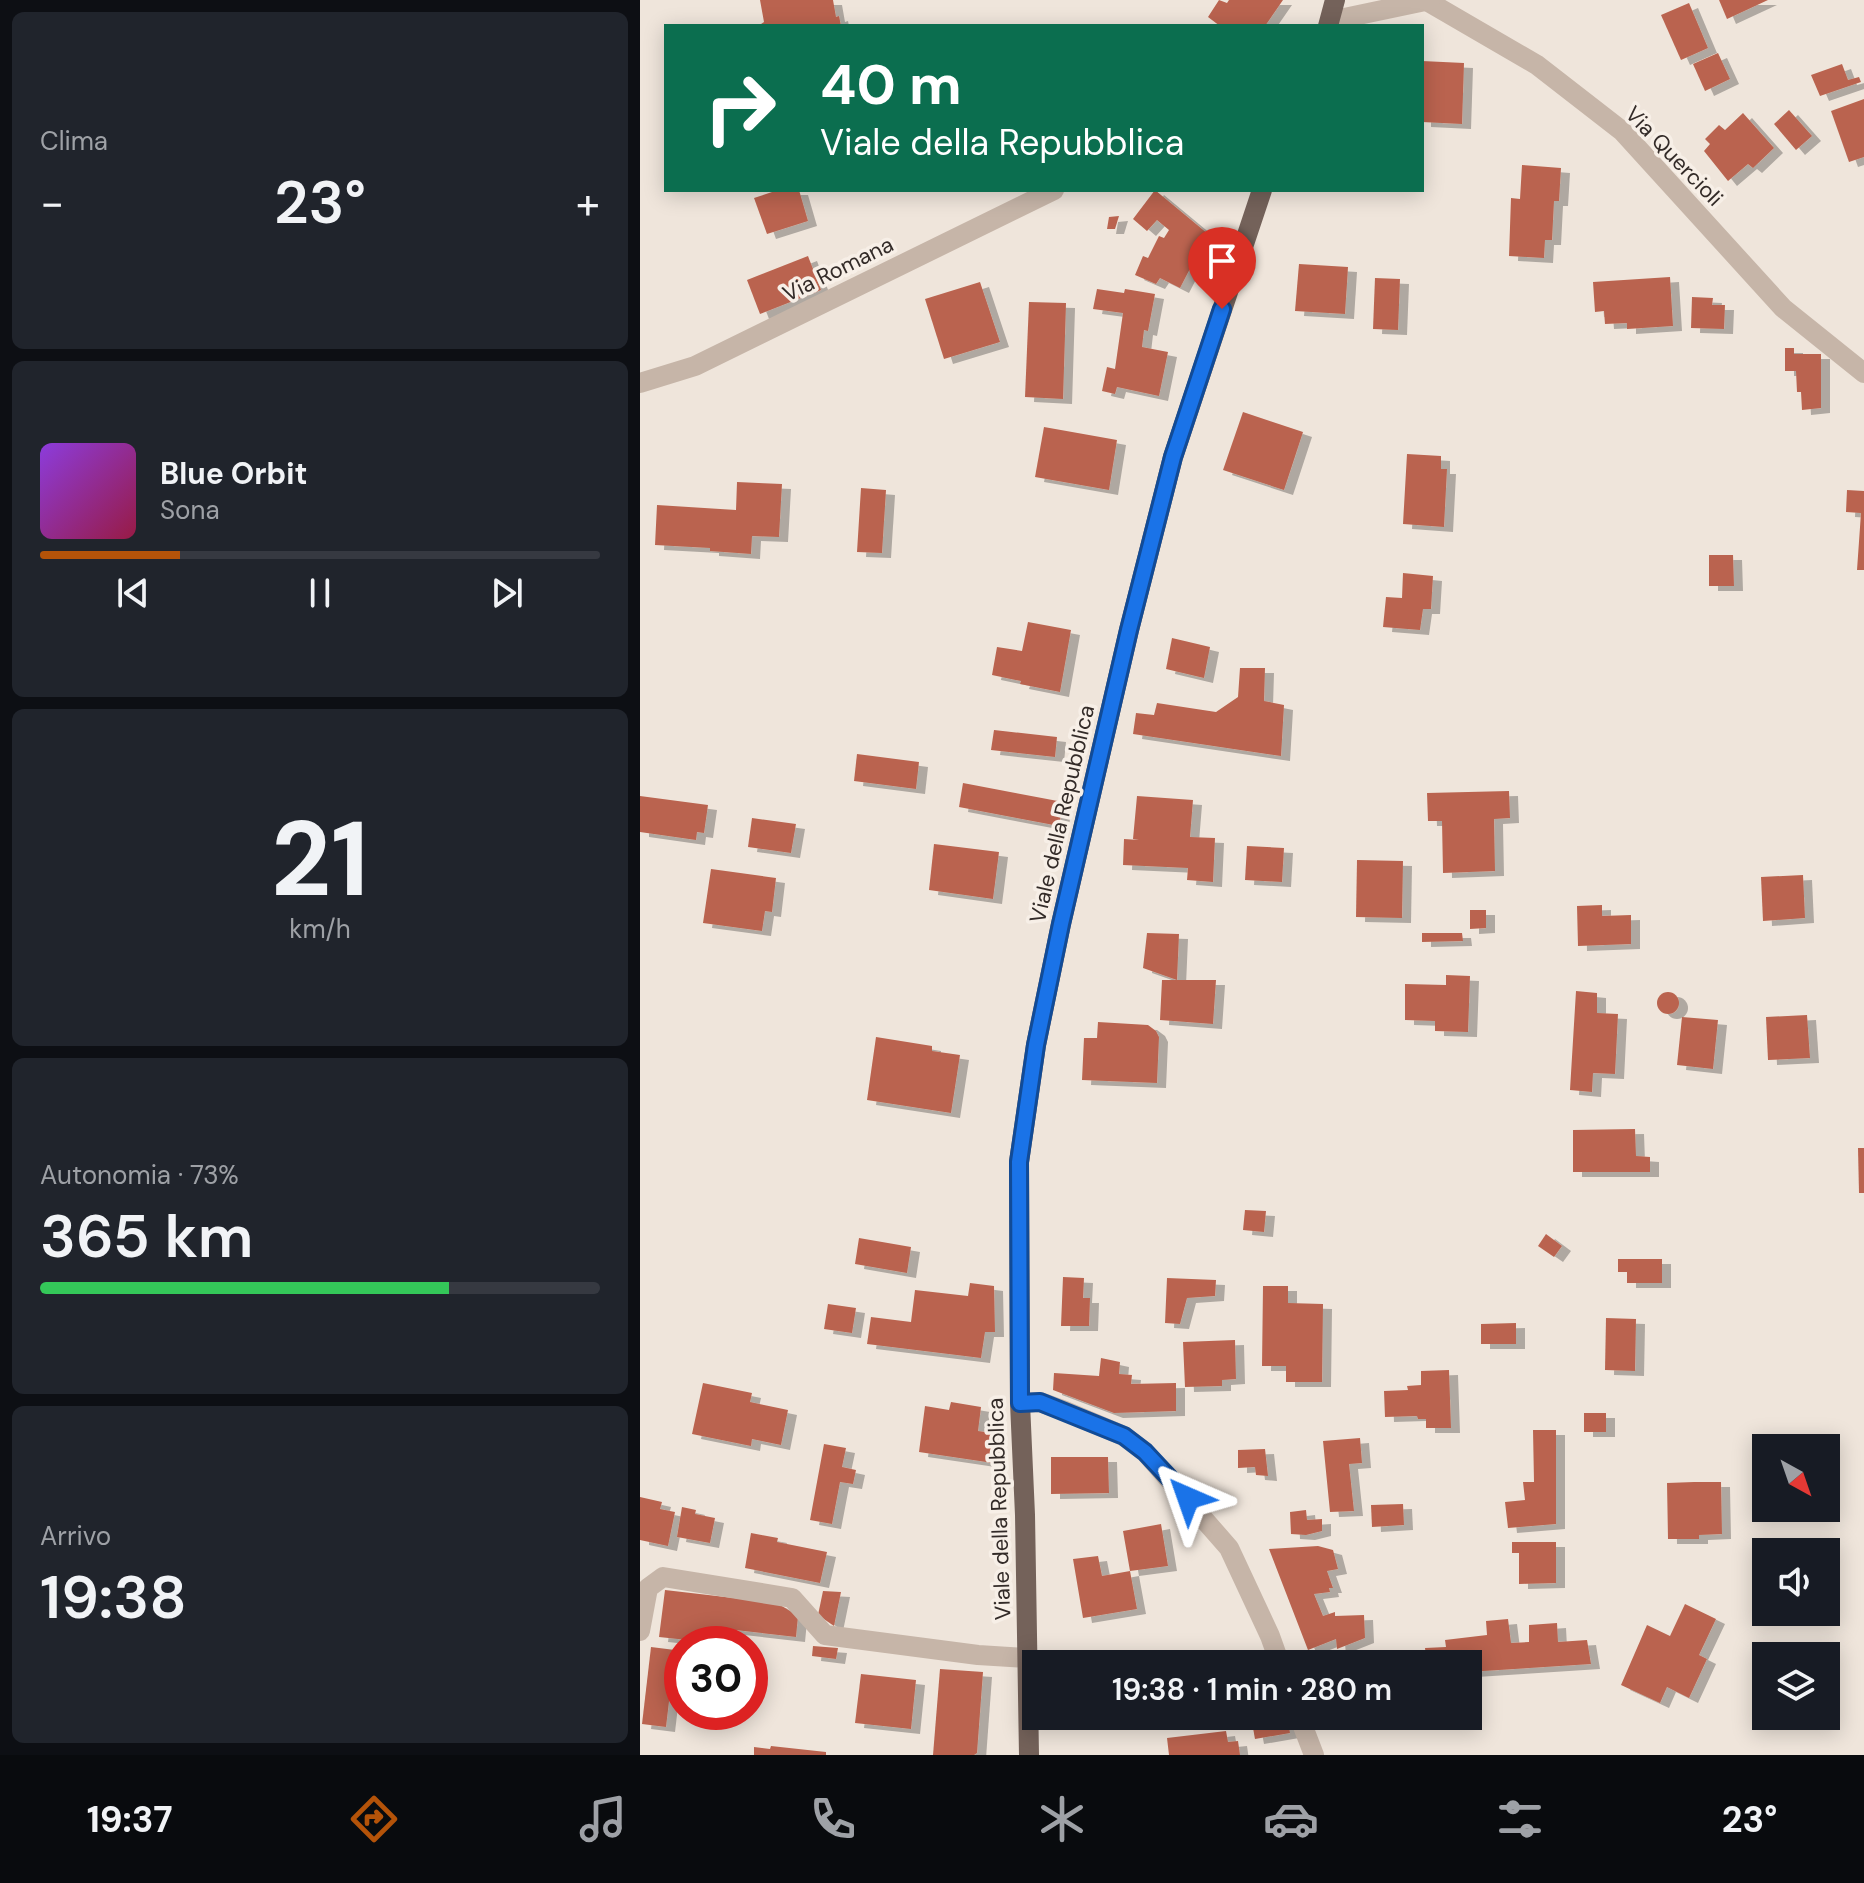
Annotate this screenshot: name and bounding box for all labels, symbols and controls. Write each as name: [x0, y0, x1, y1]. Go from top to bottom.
text: 40 m: [820, 48, 962, 121]
icon: right: [688, 56, 792, 160]
street label: Via Quercioli: [1619, 100, 1729, 212]
text: Viale della Repubblica: [820, 119, 1184, 166]
text: Clima: [40, 124, 108, 158]
text: 23°: [274, 163, 366, 242]
text: −: [40, 174, 64, 232]
text: +: [576, 174, 600, 232]
pin: [1188, 227, 1256, 309]
street label: Via Romana: [778, 230, 898, 308]
icon: arrive: [1200, 239, 1244, 283]
text: Blue Orbit: [160, 454, 307, 493]
text: Sona: [160, 493, 220, 527]
icon: previous: [111, 571, 155, 615]
icon: pause: [298, 571, 342, 615]
icon: next: [485, 571, 529, 615]
street label: Viale della Repubblica: [1023, 702, 1101, 926]
text: 21: [271, 792, 369, 927]
text: km/h: [289, 912, 351, 946]
text: Autonomia · 73%: [40, 1158, 239, 1192]
text: 365 km: [40, 1197, 253, 1276]
street label: Viale della Repubblica: [981, 1397, 1017, 1621]
north arrow: [1752, 1434, 1840, 1522]
map controls: [1752, 1434, 1840, 1730]
position arrow: [1146, 1456, 1230, 1540]
text: Arrivo: [40, 1519, 111, 1553]
button: sound: [1752, 1538, 1840, 1626]
text: 19:38: [40, 1558, 187, 1637]
speed limit sign: 30: [664, 1626, 768, 1730]
button: layers: [1752, 1642, 1840, 1730]
text: 19:38 · 1 min · 280 m: [1112, 1670, 1392, 1709]
icon: directions: [346, 1791, 402, 1847]
icon: music: [575, 1791, 631, 1847]
icon: phone: [805, 1791, 861, 1847]
icon: climate: [1034, 1791, 1090, 1847]
icon: car: [1263, 1791, 1319, 1847]
icon: filters: [1492, 1791, 1548, 1847]
text: 19:37: [87, 1796, 173, 1843]
text: 23°: [1722, 1796, 1777, 1843]

